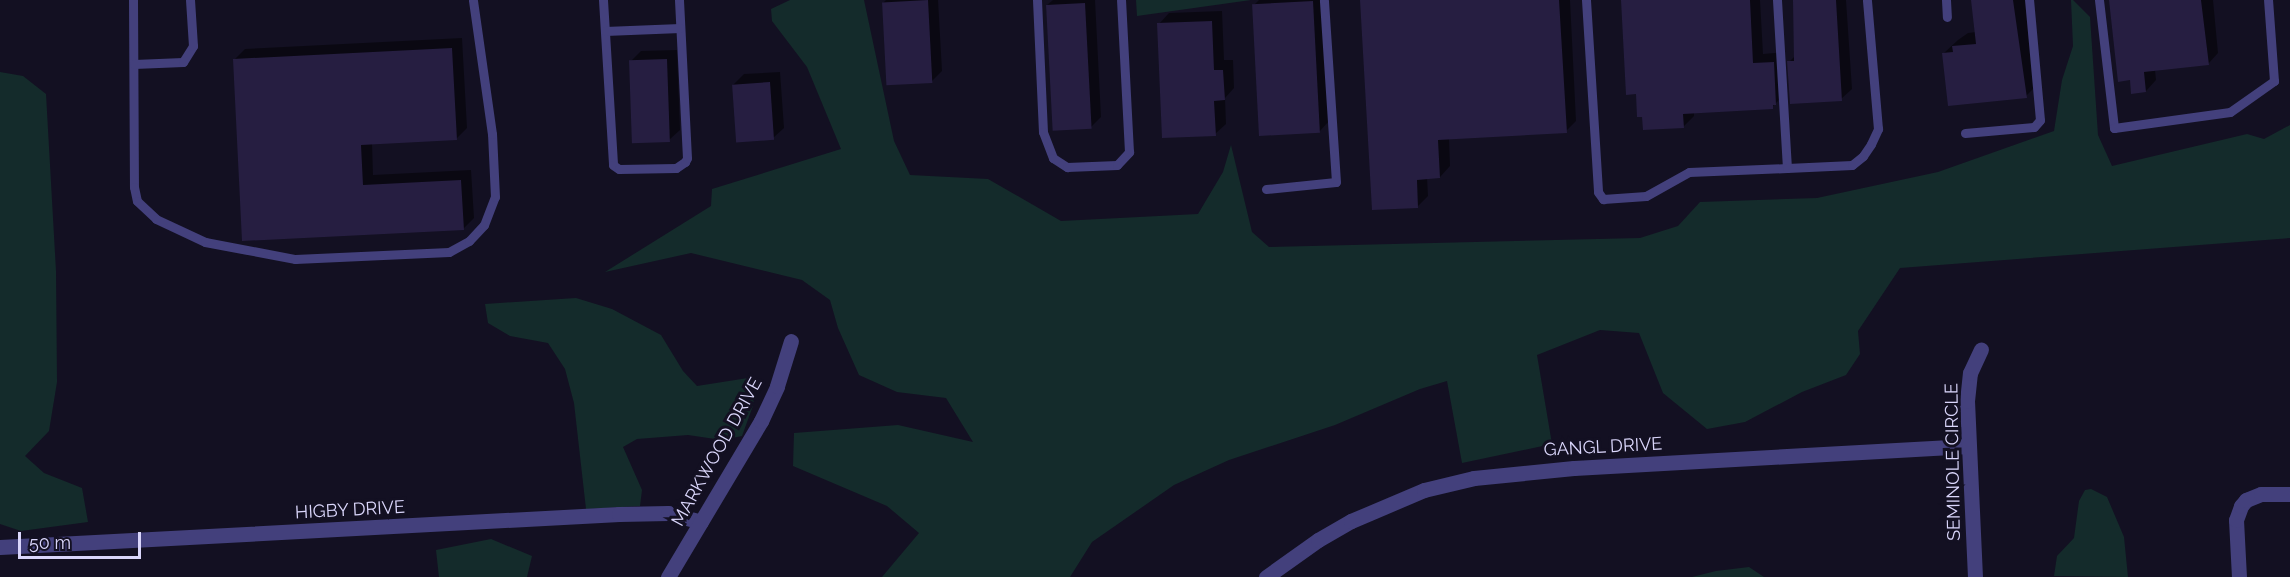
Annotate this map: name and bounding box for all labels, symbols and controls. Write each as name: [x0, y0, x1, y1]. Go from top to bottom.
street label: MARKWOOD DRIVE: [667, 374, 767, 530]
street label: SEMINOLE CIRCLE: [1941, 383, 1965, 541]
street label: GANGL DRIVE: [1543, 433, 1663, 461]
street label: HIGBY DRIVE: [294, 496, 406, 524]
scale bar: [21, 520, 144, 558]
text: 50 m: [29, 532, 71, 553]

